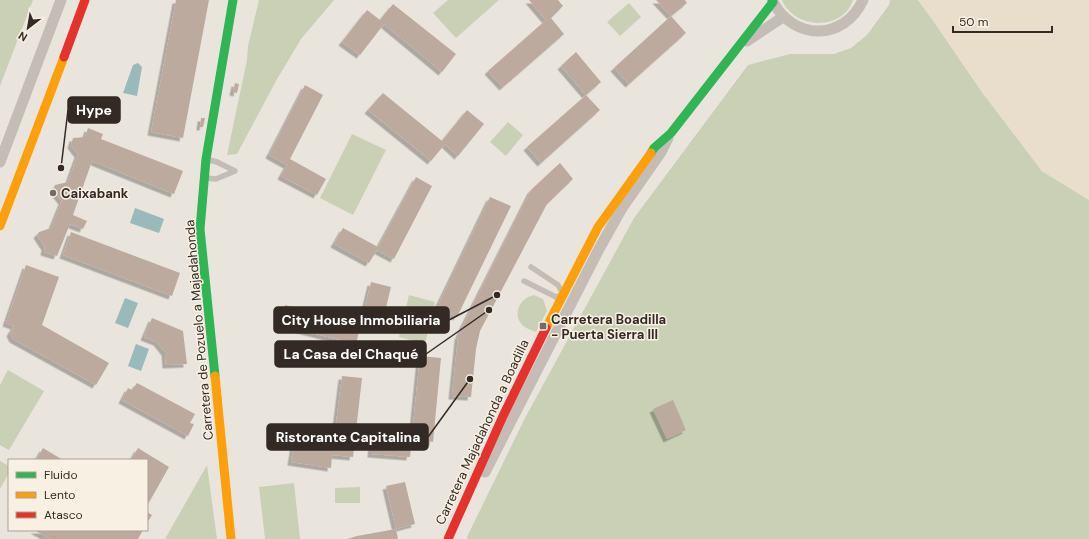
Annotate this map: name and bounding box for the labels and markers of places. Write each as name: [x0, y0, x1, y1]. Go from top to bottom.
callout: Hype: [68, 97, 120, 123]
place label: Caixabank: [61, 185, 129, 202]
marker: Caixabank: [48, 188, 58, 198]
callout: City House Inmobiliaria: [274, 307, 449, 333]
place label: Carretera Boadilla - Puerta Sierra III: [551, 311, 666, 343]
marker: Carretera Boadilla - Puerta Sierra III: [538, 321, 548, 331]
callout: La Casa del Chaqué: [275, 341, 426, 367]
callout: Ristorante Capitalina: [267, 424, 428, 450]

